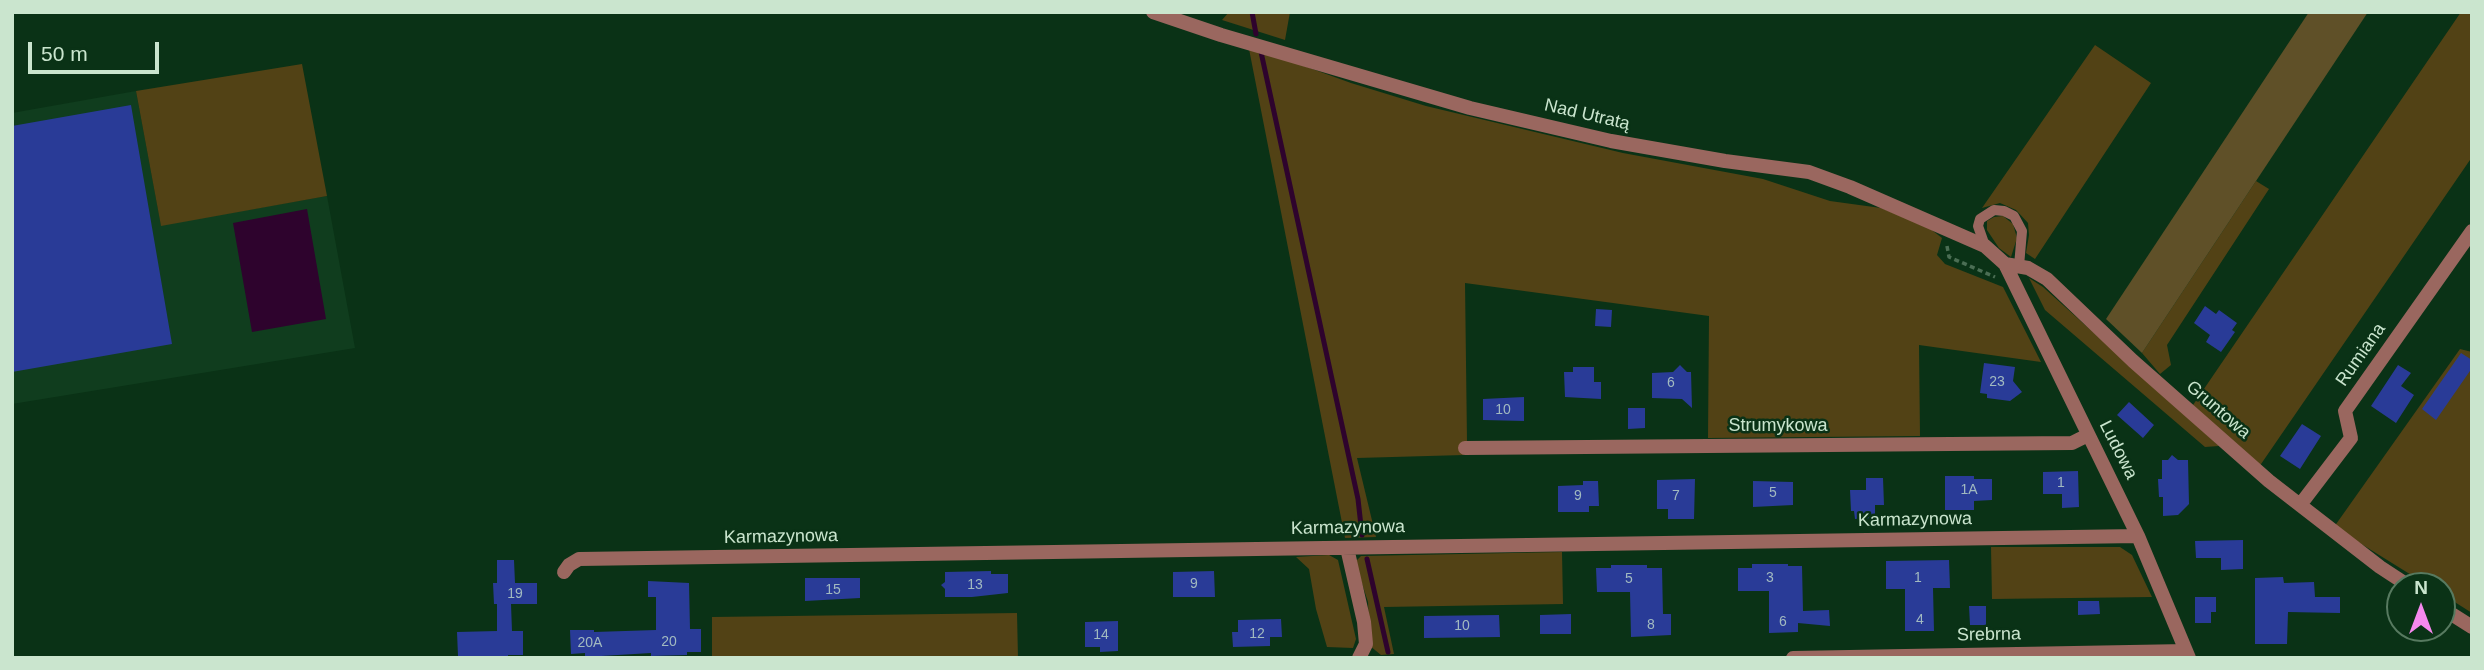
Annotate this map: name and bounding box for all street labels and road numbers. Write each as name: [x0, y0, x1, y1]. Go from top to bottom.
street label: Nad Utratą: [1542, 95, 1632, 135]
street label: Rumiana: [2331, 319, 2391, 391]
street label: Gruntowa: [2181, 376, 2255, 444]
street label: Strumykowa: [1728, 415, 1828, 437]
street label: Ludowa: [2094, 417, 2142, 483]
street label: Karmazynowa: [1858, 508, 1972, 532]
street label: Karmazynowa: [1291, 516, 1405, 540]
street label: Karmazynowa: [724, 525, 838, 549]
street label: Srebrna: [1957, 624, 2021, 646]

